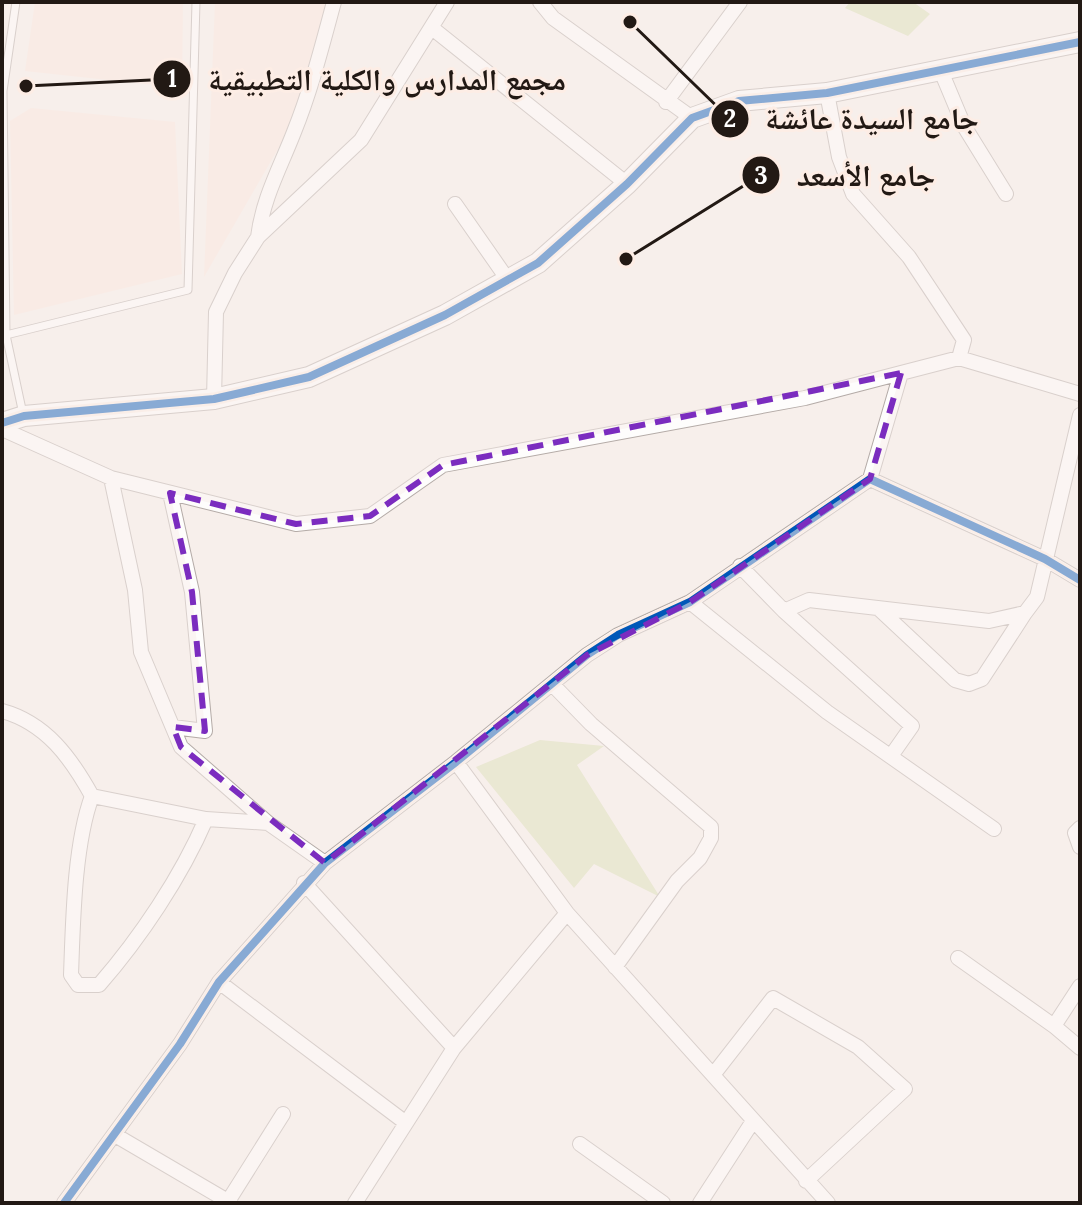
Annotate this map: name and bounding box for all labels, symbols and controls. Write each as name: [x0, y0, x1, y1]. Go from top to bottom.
callout: مجمع المدارس والكلية التطبيقية: [152, 52, 582, 106]
text: مجمع المدارس والكلية التطبيقية: [208, 60, 566, 100]
text: 1: [167, 63, 177, 94]
callout: جامع السيدة عائشة: [710, 92, 995, 146]
text: جامع السيدة عائشة: [765, 99, 979, 139]
text: 2: [724, 103, 736, 134]
callout: جامع الأسعد: [741, 148, 952, 202]
text: جامع الأسعد: [797, 156, 935, 196]
text: 3: [754, 160, 768, 191]

